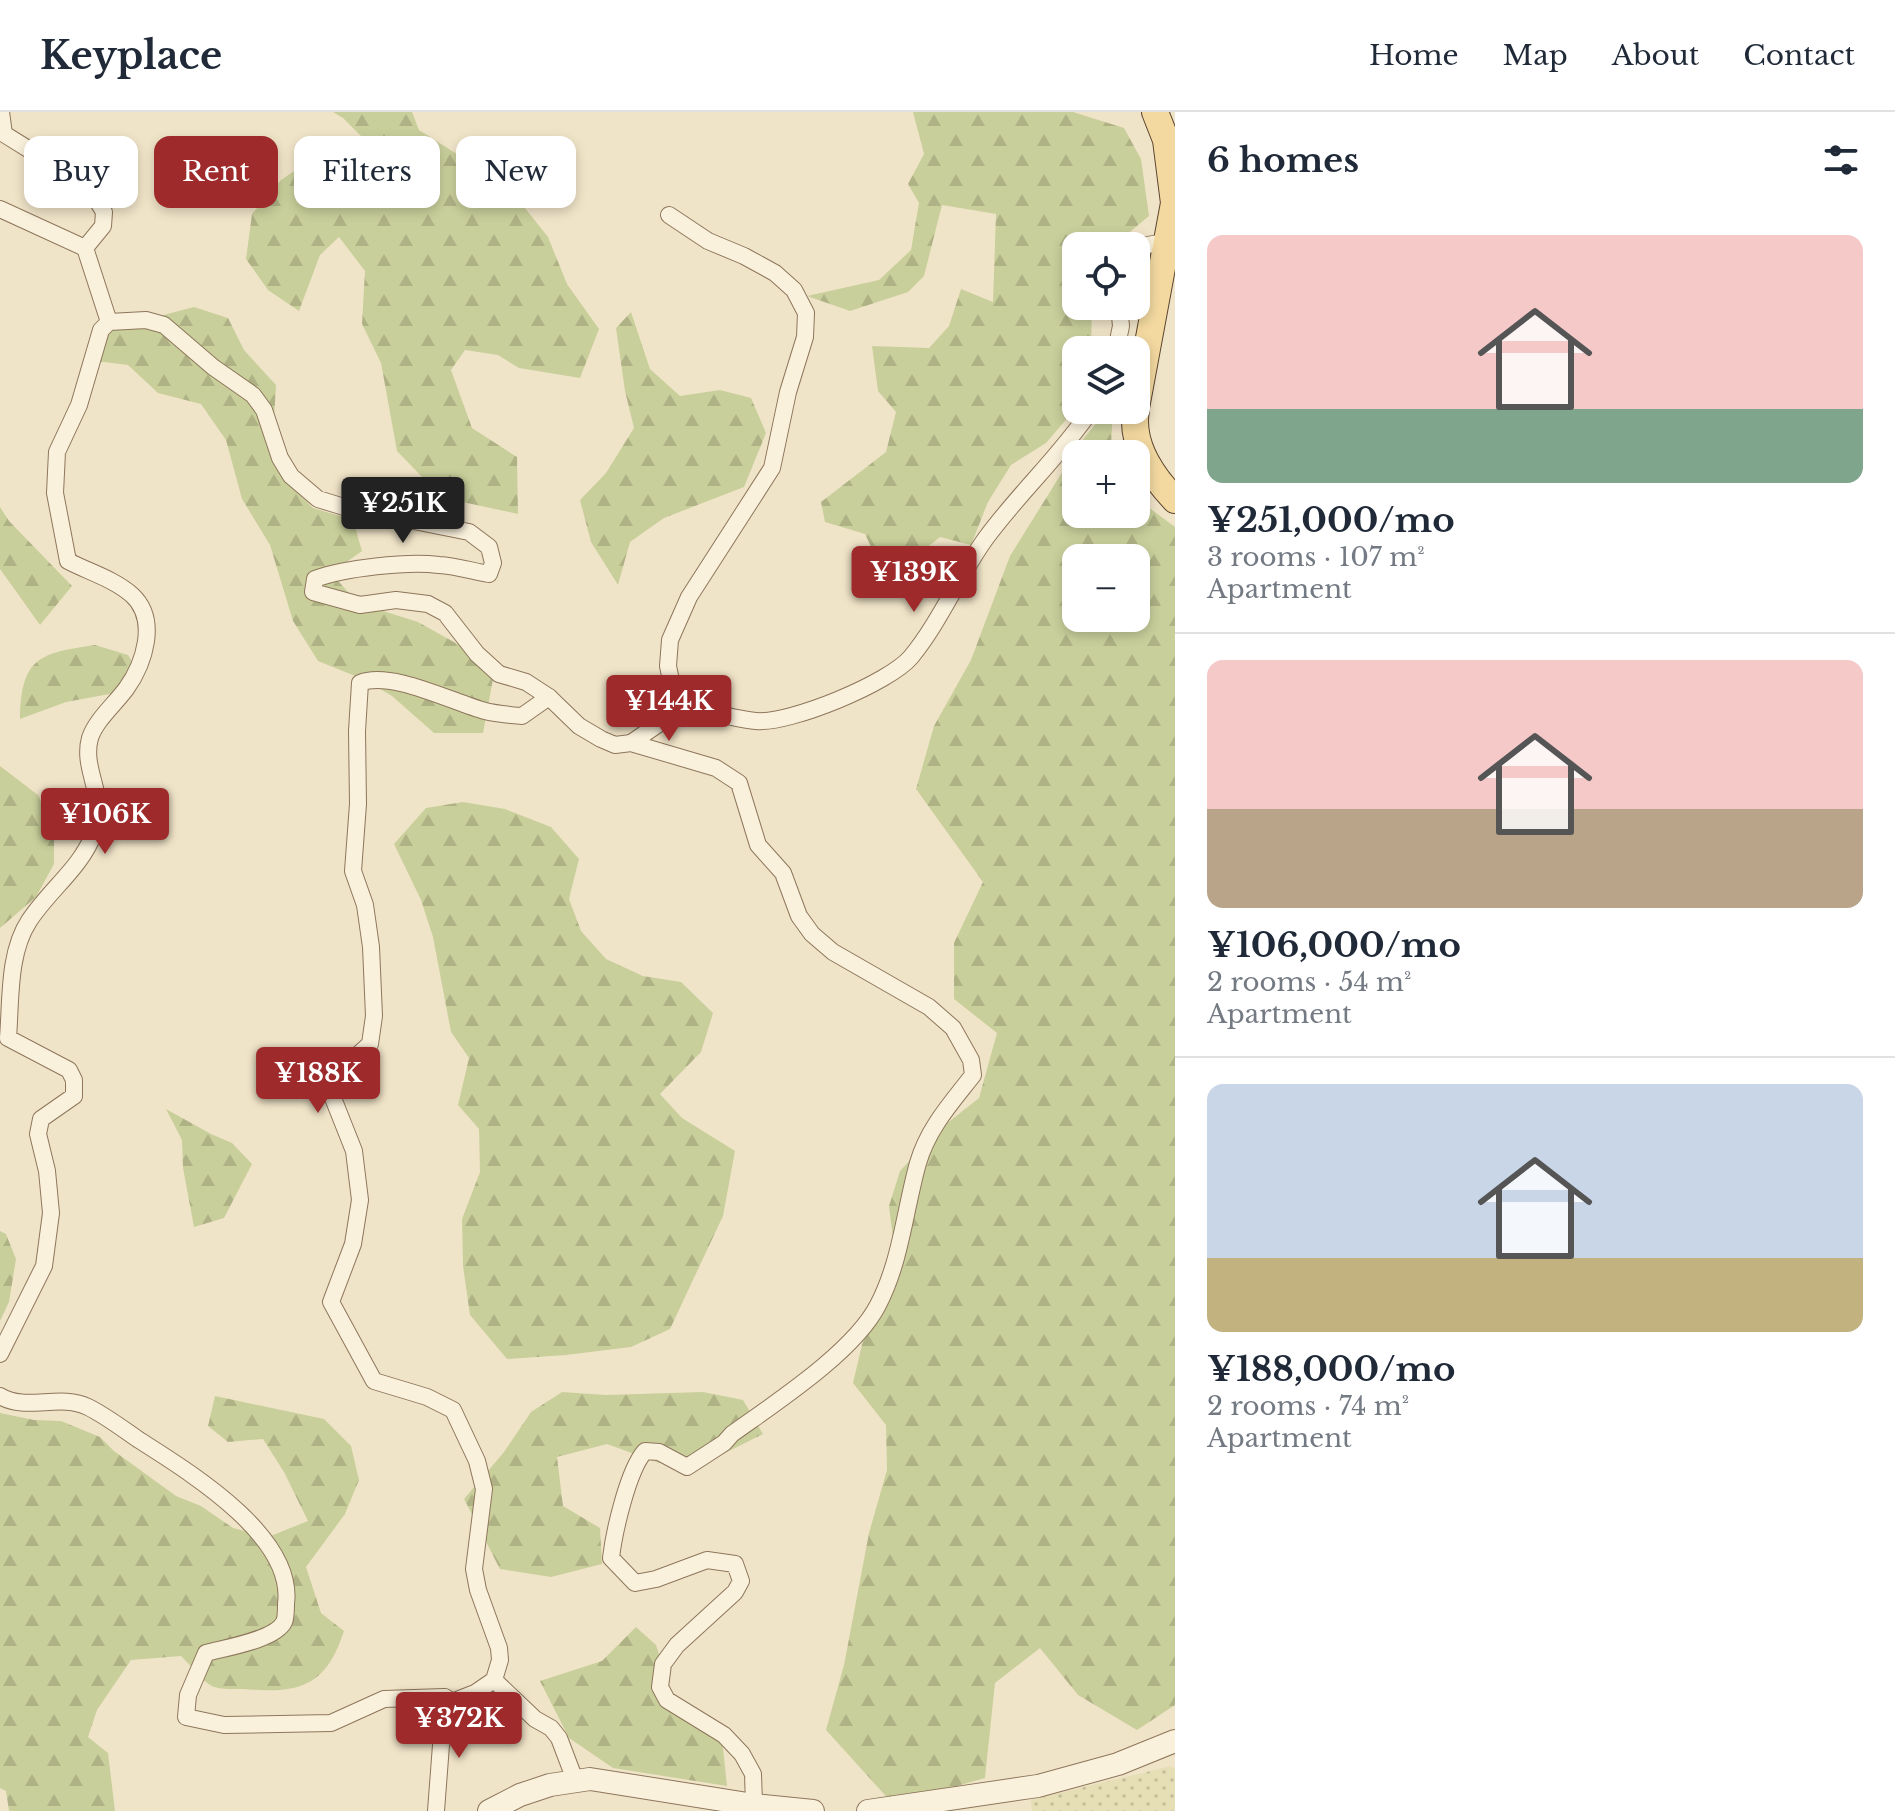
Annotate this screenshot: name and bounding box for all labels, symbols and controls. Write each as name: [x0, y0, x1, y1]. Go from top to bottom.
text: Keyplace: [40, 32, 222, 79]
text: Home: [1369, 38, 1459, 73]
text: Map: [1503, 38, 1568, 73]
text: About: [1612, 38, 1699, 73]
text: Contact: [1743, 38, 1855, 73]
chip: Buy: [24, 136, 138, 208]
chip: Rent: [154, 136, 278, 208]
chip: Filters: [294, 136, 440, 208]
chip: New: [456, 136, 576, 208]
icon: filters: [1819, 138, 1863, 182]
text: 6 homes: [1207, 139, 1359, 181]
map controls: [1062, 232, 1150, 632]
button: locate: [1062, 232, 1150, 320]
icon: home: [1463, 287, 1607, 431]
button: layers: [1062, 336, 1150, 424]
button: +: [1062, 440, 1150, 528]
pin: ¥251K: [347, 477, 459, 545]
text: ¥251K: [359, 487, 447, 519]
text: ¥251,000/mo: [1207, 499, 1455, 541]
text: 3 rooms · 107 m²: [1207, 541, 1425, 573]
button: −: [1062, 544, 1150, 632]
pin: ¥139K: [858, 546, 970, 614]
text: ¥139K: [870, 556, 958, 588]
text: Apartment: [1207, 573, 1352, 605]
pin: ¥144K: [613, 675, 725, 743]
text: ¥144K: [624, 685, 714, 717]
icon: home: [1463, 712, 1607, 856]
pin: ¥106K: [49, 788, 161, 856]
text: ¥106K: [59, 798, 151, 830]
text: ¥106,000/mo: [1207, 924, 1461, 966]
text: 2 rooms · 54 m²: [1207, 966, 1411, 998]
text: Apartment: [1207, 998, 1352, 1030]
pin: ¥188K: [262, 1047, 374, 1115]
text: ¥188K: [274, 1057, 362, 1089]
icon: home: [1463, 1136, 1607, 1280]
text: ¥188,000/mo: [1207, 1348, 1455, 1390]
text: 2 rooms · 74 m²: [1207, 1390, 1409, 1422]
text: Apartment: [1207, 1422, 1352, 1454]
pin: ¥372K: [403, 1692, 515, 1760]
text: ¥372K: [414, 1702, 504, 1734]

